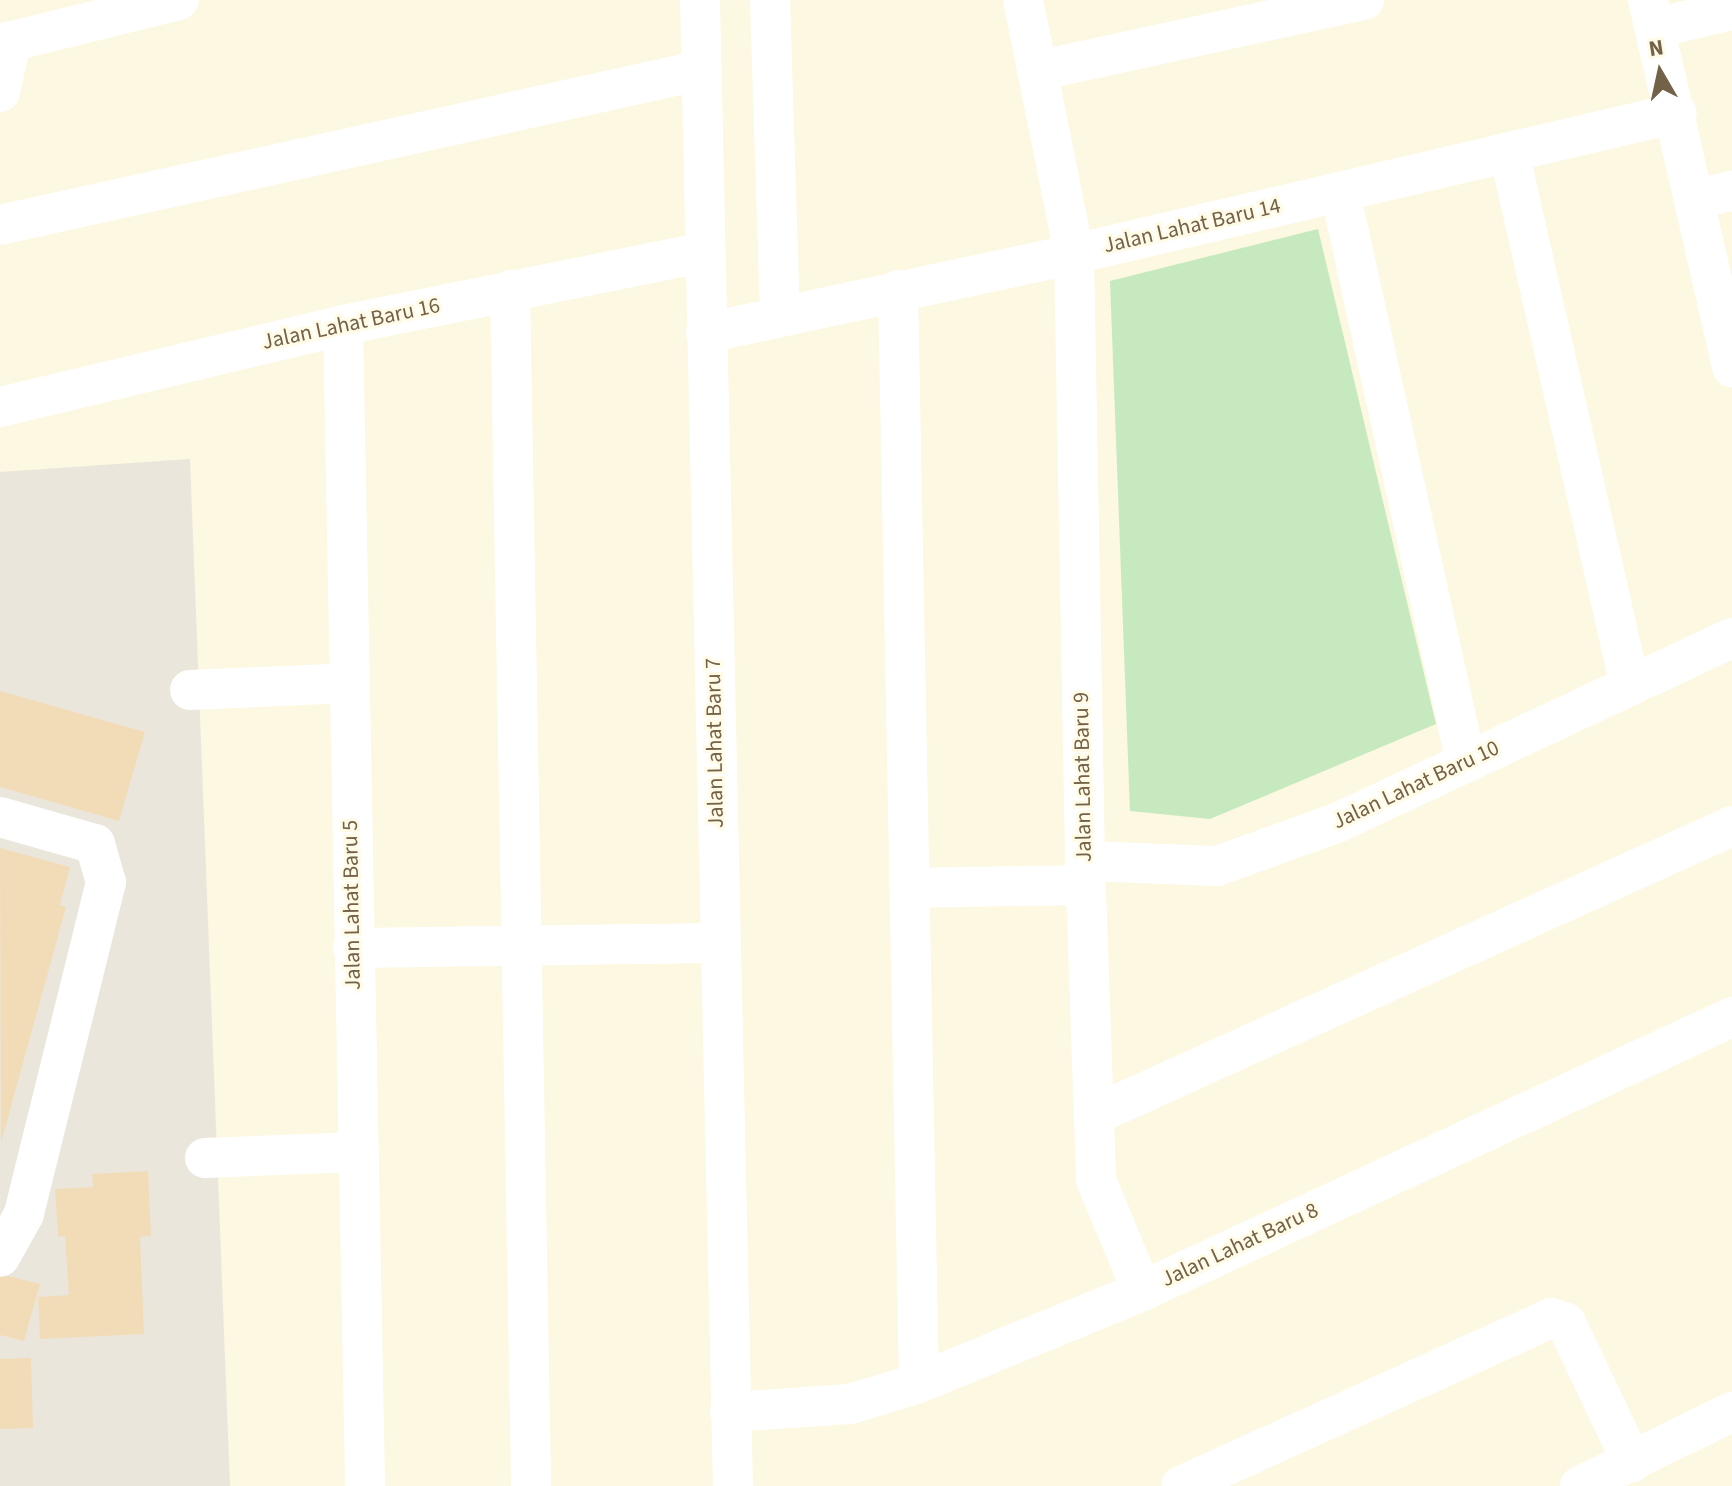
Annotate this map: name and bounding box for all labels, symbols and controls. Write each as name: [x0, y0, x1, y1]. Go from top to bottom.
text: N: [1647, 31, 1666, 65]
north arrow: [1620, 32, 1700, 112]
street label: Jalan Lahat Baru 14: [1101, 193, 1283, 259]
street label: Jalan Lahat Baru 16: [260, 292, 442, 356]
street label: Jalan Lahat Baru 7: [700, 658, 730, 828]
street label: Jalan Lahat Baru 9: [1068, 692, 1098, 862]
street label: Jalan Lahat Baru 10: [1328, 735, 1504, 835]
street label: Jalan Lahat Baru 5: [337, 820, 367, 990]
street label: Jalan Lahat Baru 8: [1157, 1197, 1323, 1293]

